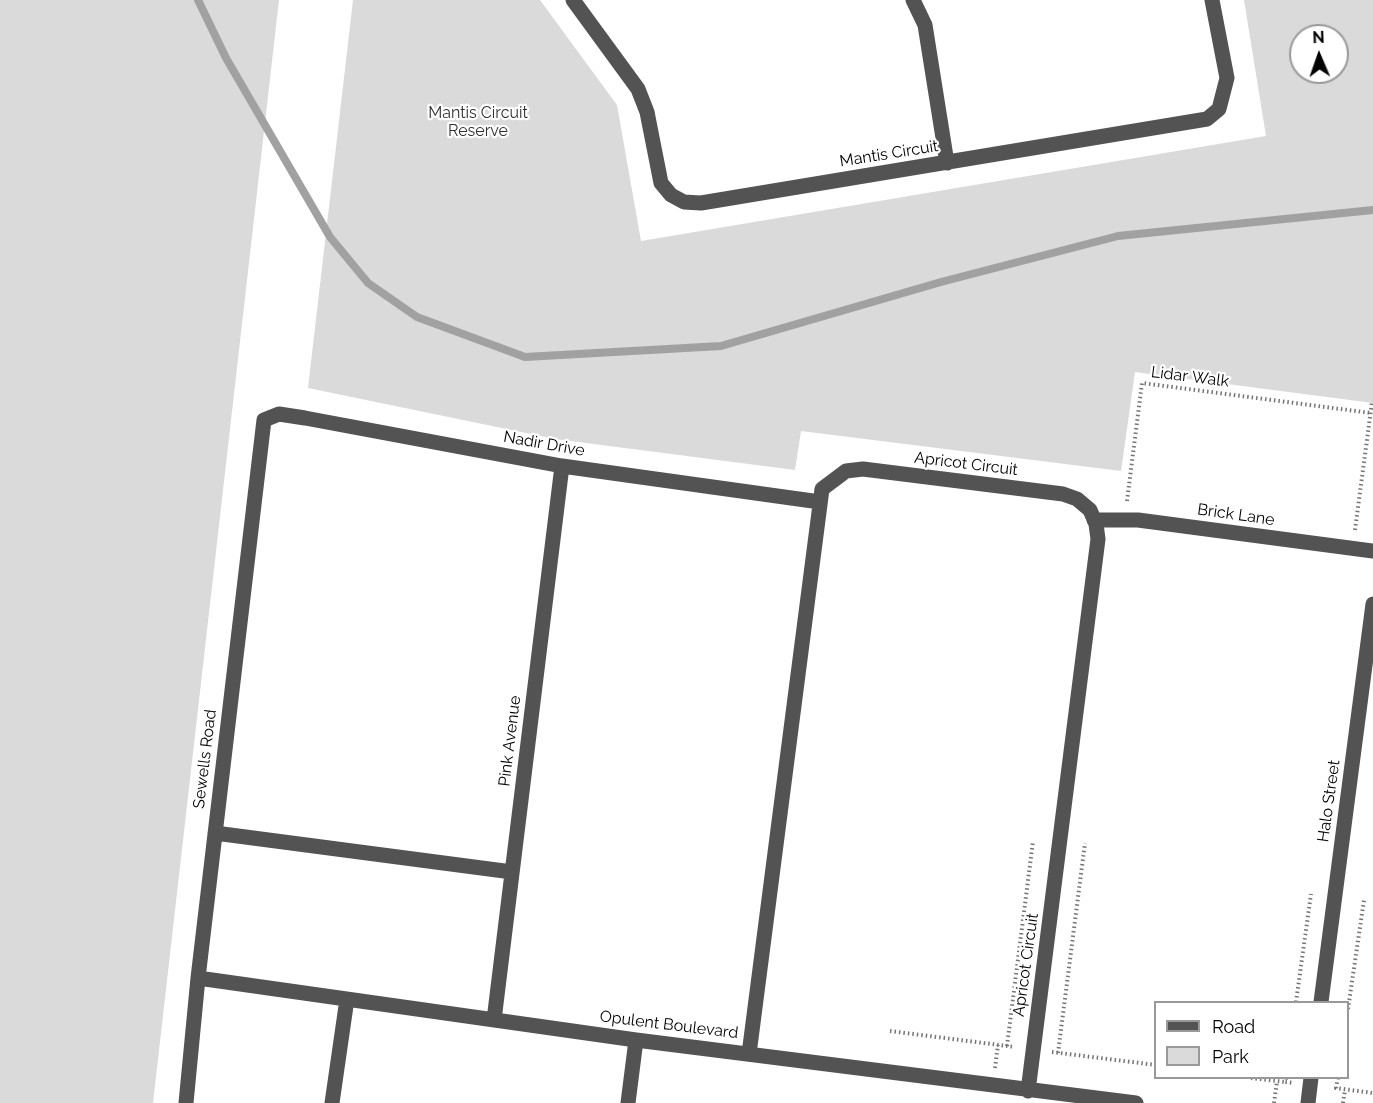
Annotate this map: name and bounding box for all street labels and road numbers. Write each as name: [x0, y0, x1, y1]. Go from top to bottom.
street label: Mantis Circuit: [838, 137, 940, 171]
street label: Lidar Walk: [1150, 363, 1230, 391]
street label: Nadir Drive: [502, 427, 586, 461]
street label: Apricot Circuit: [913, 448, 1019, 480]
street label: Brick Lane: [1196, 500, 1276, 530]
street label: Pink Avenue: [495, 694, 525, 788]
street label: Sewells Road: [189, 708, 221, 810]
street label: Halo Street: [1314, 759, 1344, 843]
street label: Apricot Circuit: [1009, 912, 1043, 1018]
street label: Opulent Boulevard: [599, 1007, 739, 1043]

